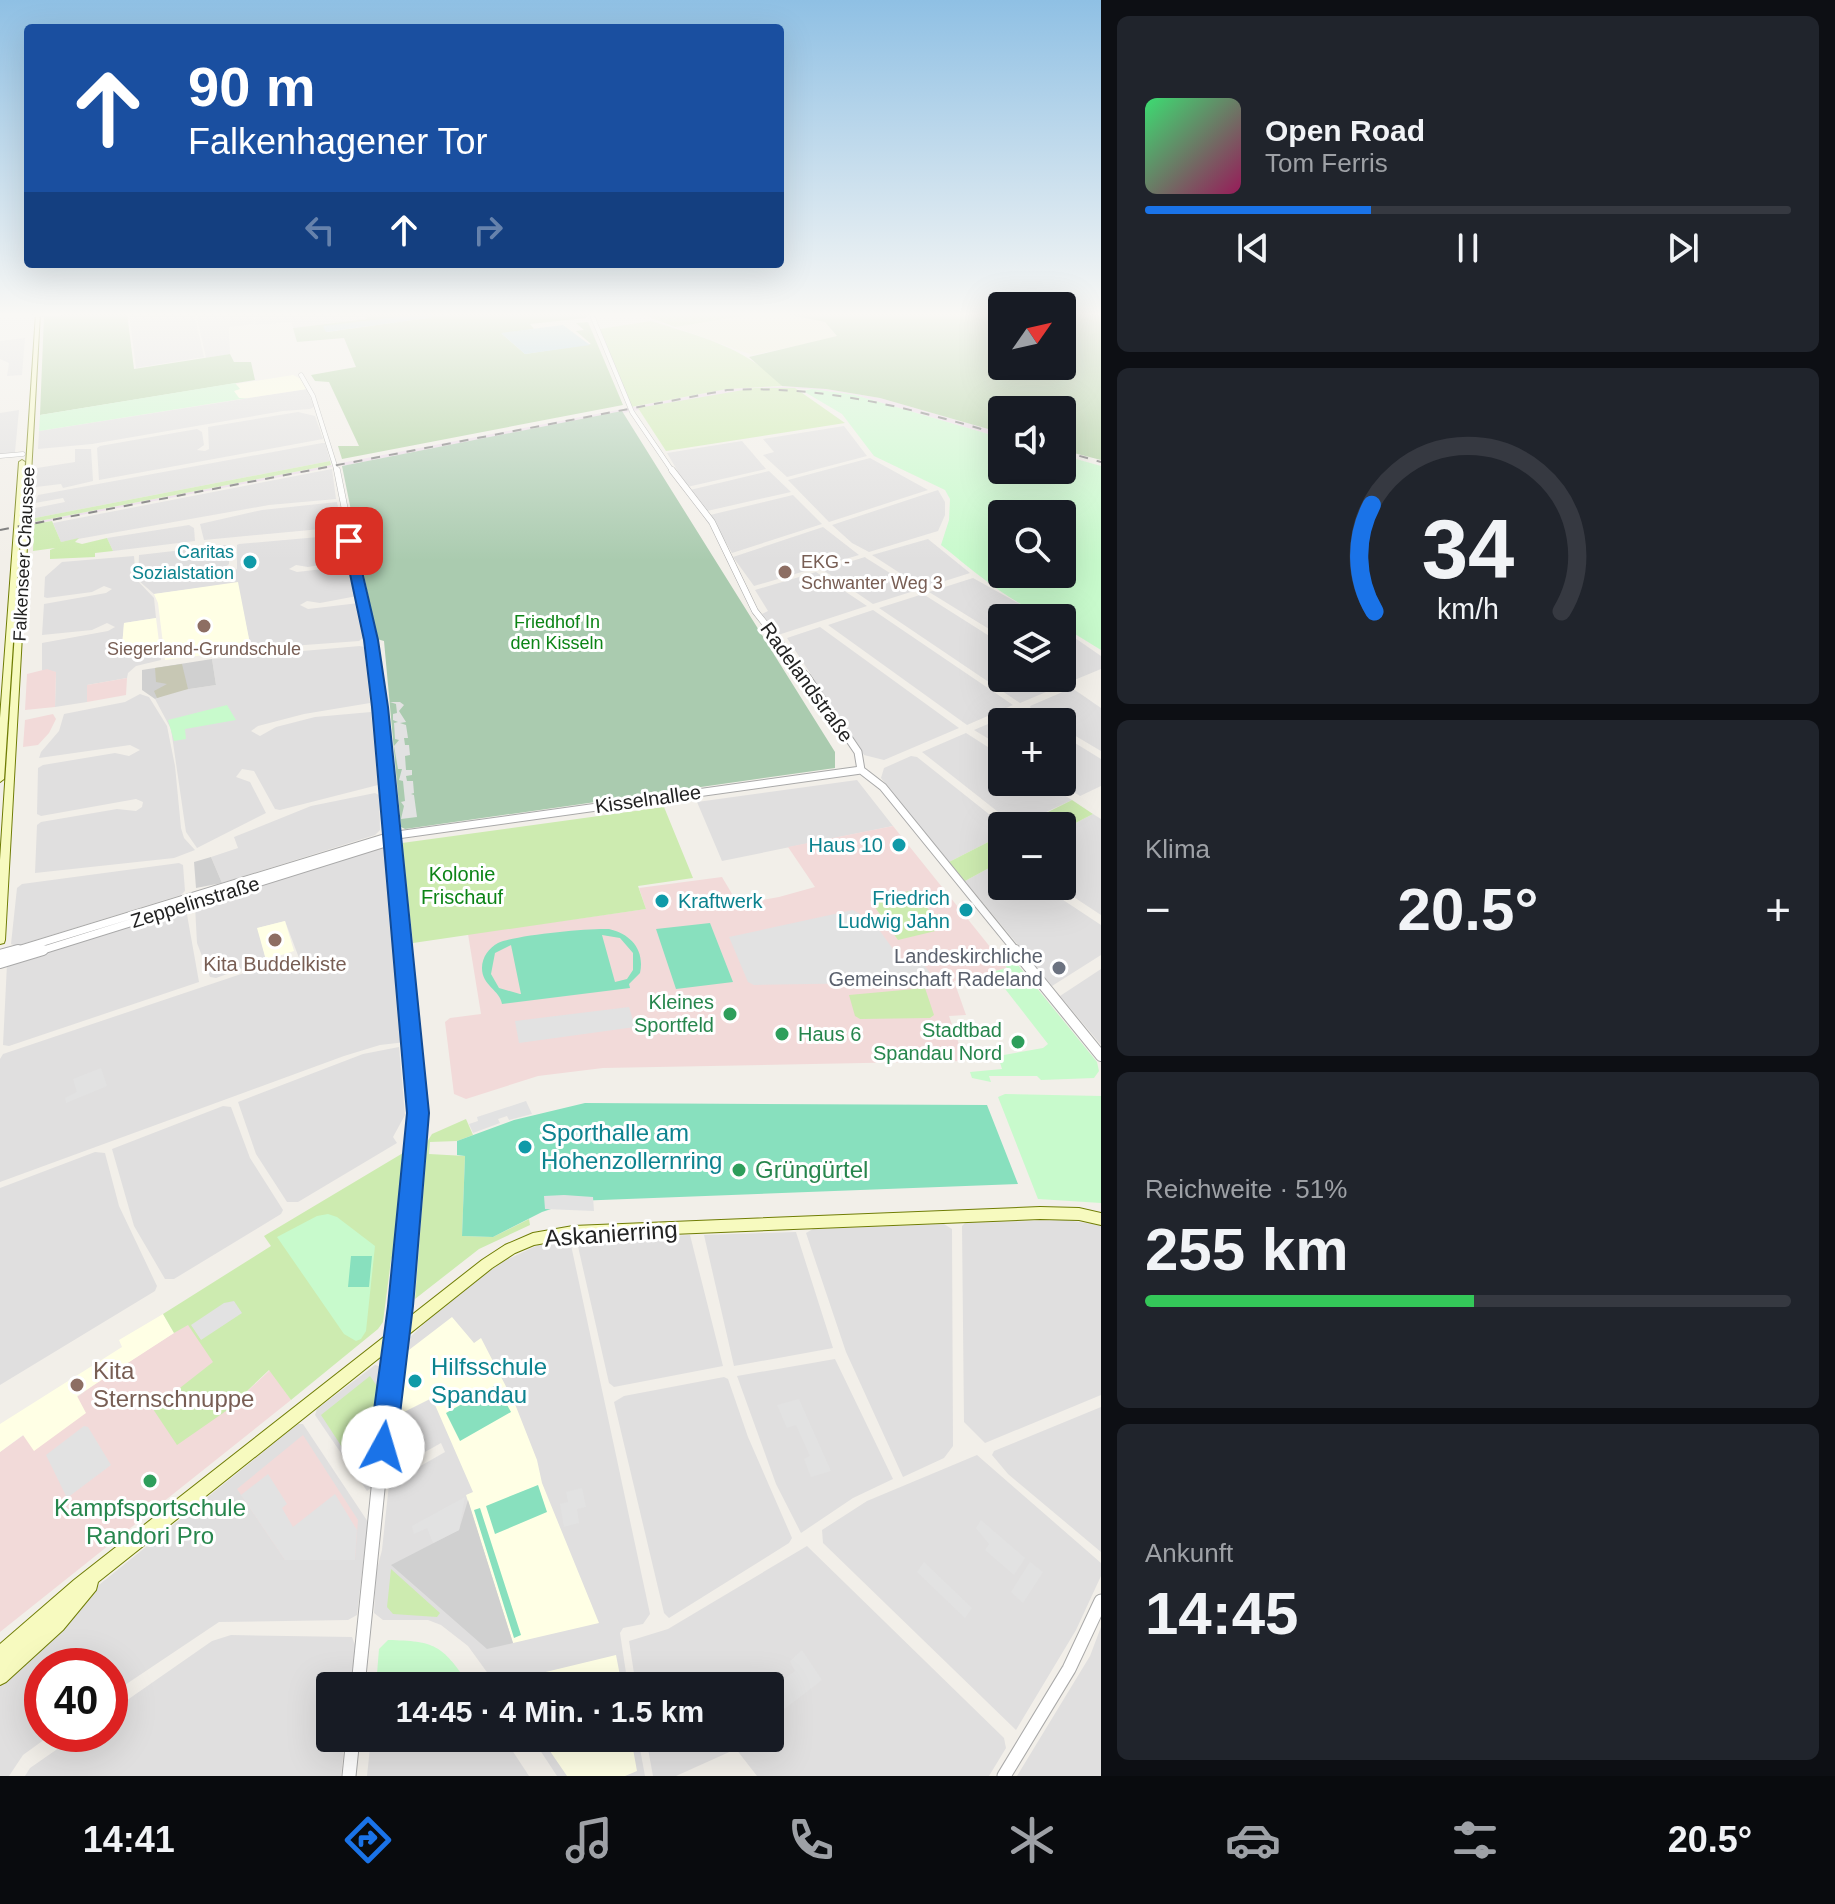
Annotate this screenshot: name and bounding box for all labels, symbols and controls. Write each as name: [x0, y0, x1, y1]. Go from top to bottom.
text: 90 m: [188, 55, 316, 118]
icon: ahead: [56, 56, 160, 160]
text: Open Road: [1265, 114, 1425, 147]
text: Falkenhagener Tor: [188, 121, 488, 162]
text: Tom Ferris: [1265, 148, 1388, 178]
icon: left: [298, 208, 342, 252]
icon: ahead: [382, 208, 426, 252]
icon: right: [466, 208, 510, 252]
icon: previous: [1231, 226, 1275, 270]
icon: pause: [1446, 226, 1490, 270]
icon: next: [1661, 226, 1705, 270]
north arrow: [988, 292, 1076, 380]
map controls: [988, 292, 1076, 900]
button: sound: [988, 396, 1076, 484]
street label: Falkenseer Chaussee: [9, 466, 39, 642]
button: search: [988, 500, 1076, 588]
text: 34: [1422, 503, 1514, 596]
pin: [315, 507, 383, 575]
icon: arrive: [327, 519, 371, 563]
place label: Caritas Sozialstation: [132, 542, 234, 583]
place label: EKG - Schwanter Weg 3: [801, 552, 943, 593]
marker: Caritas Sozialstation: [241, 553, 259, 571]
marker: EKG - Schwanter Weg 3: [776, 563, 794, 581]
text: km/h: [1437, 593, 1499, 625]
button: layers: [988, 604, 1076, 692]
park label: Friedhof In den Kisseln: [510, 612, 604, 653]
marker: Siegerland-Grundschule: [195, 617, 213, 635]
street label: Radelandstraße: [756, 618, 858, 746]
place label: Siegerland-Grundschule: [107, 639, 301, 659]
button: +: [988, 708, 1076, 796]
street label: Kisselnallee: [594, 781, 702, 817]
button: −: [988, 812, 1076, 900]
place label: Haus 10: [809, 834, 883, 856]
text: Klima: [1145, 834, 1210, 864]
marker: Haus 10: [890, 836, 908, 854]
park label: Kolonie Frischauf: [421, 863, 504, 908]
street label: Zeppelinstraße: [128, 872, 262, 932]
text: 20.5°: [1398, 876, 1538, 943]
text: −: [1145, 885, 1171, 934]
text: +: [1765, 885, 1791, 934]
place label: Friedrich Ludwig Jahn: [838, 887, 950, 932]
place label: Kraftwerk: [678, 890, 763, 912]
marker: Kraftwerk: [653, 892, 671, 910]
marker: Friedrich Ludwig Jahn: [957, 901, 975, 919]
marker: Kita Buddelkiste: [266, 931, 284, 949]
place label: Landeskirchliche Gemeinschaft Radeland: [828, 945, 1043, 990]
place label: Kita Buddelkiste: [203, 953, 347, 975]
marker: Landeskirchliche Gemeinschaft Radeland: [1050, 959, 1068, 977]
place label: Kleines Sportfeld: [634, 991, 714, 1036]
marker: Kleines Sportfeld: [721, 1005, 739, 1023]
place label: Stadtbad Spandau Nord: [873, 1019, 1002, 1064]
place label: Haus 6: [798, 1023, 861, 1045]
marker: Haus 6: [773, 1025, 791, 1043]
marker: Stadtbad Spandau Nord: [1009, 1033, 1027, 1051]
place label: Sporthalle am Hohenzollernring: [541, 1119, 722, 1174]
marker: Sporthalle am Hohenzollernring: [516, 1138, 534, 1156]
place label: Grüngürtel: [755, 1156, 868, 1183]
marker: Grüngürtel: [730, 1161, 748, 1179]
text: Reichweite · 51%: [1145, 1174, 1347, 1204]
street label: Askanierring: [543, 1215, 678, 1252]
text: 255 km: [1145, 1216, 1349, 1283]
place label: Hilfsschule Spandau: [431, 1353, 547, 1408]
place label: Kita Sternschnuppe: [93, 1357, 254, 1412]
marker: Hilfsschule Spandau: [406, 1372, 424, 1390]
marker: Kita Sternschnuppe: [68, 1376, 86, 1394]
position arrow: [341, 1405, 425, 1489]
marker: Kampfsportschule Randori Pro: [141, 1472, 159, 1490]
place label: Kampfsportschule Randori Pro: [54, 1494, 246, 1549]
text: Ankunft: [1145, 1538, 1233, 1568]
text: 14:45: [1145, 1580, 1298, 1647]
speed limit sign: 40: [24, 1648, 128, 1752]
text: 14:45 · 4 Min. · 1.5 km: [396, 1695, 704, 1728]
icon: directions: [340, 1812, 396, 1868]
icon: music: [561, 1812, 617, 1868]
icon: phone: [783, 1812, 839, 1868]
icon: climate: [1004, 1812, 1060, 1868]
icon: car: [1225, 1812, 1281, 1868]
icon: filters: [1447, 1812, 1503, 1868]
text: 14:41: [83, 1819, 175, 1860]
text: 20.5°: [1668, 1819, 1752, 1860]

